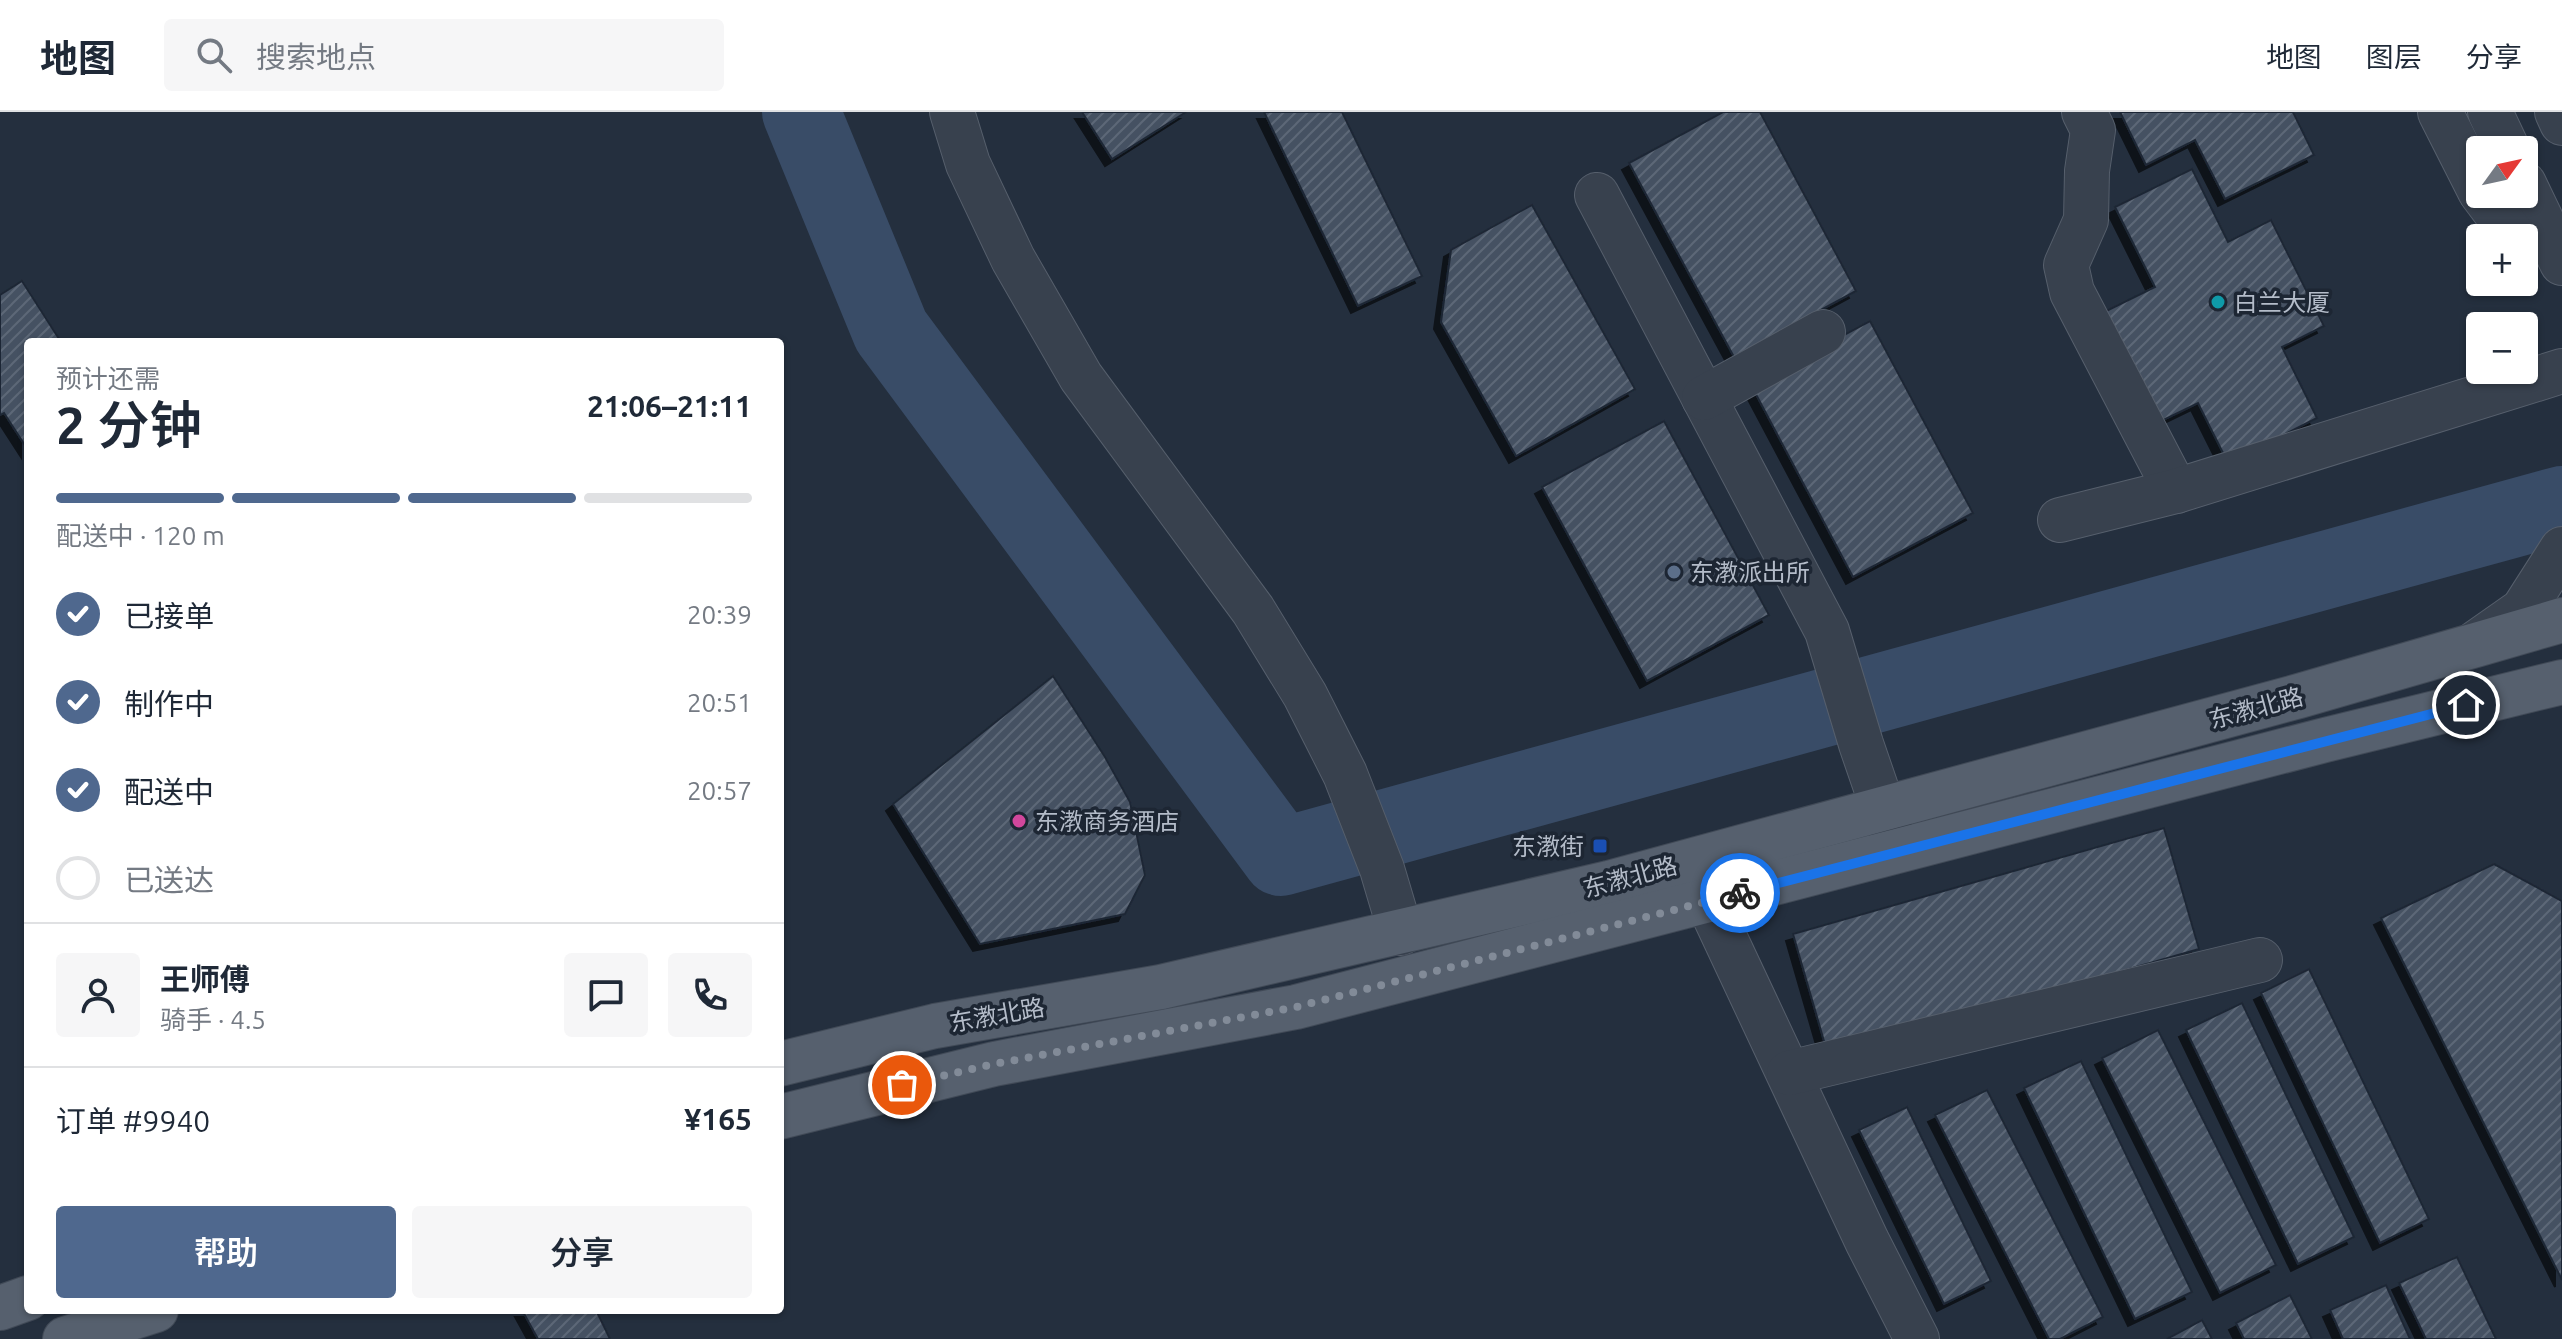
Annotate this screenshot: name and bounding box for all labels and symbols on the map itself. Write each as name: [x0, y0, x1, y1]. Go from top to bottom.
north arrow: [2466, 136, 2538, 208]
place label: 白兰大厦: [2234, 289, 2330, 316]
marker: 白兰大厦: [2209, 293, 2227, 311]
place label: 东漖派出所: [1690, 559, 1810, 586]
marker: 东漖派出所: [1665, 563, 1683, 581]
pin: [2432, 671, 2500, 739]
street label: 东漖北路: [2206, 683, 2306, 733]
place label: 东漖商务酒店: [1035, 808, 1179, 835]
marker: 东漖商务酒店: [1010, 812, 1028, 830]
place label: 东漖街: [1512, 833, 1584, 860]
marker: 东漖街: [1591, 837, 1609, 855]
street label: 东漖北路: [1580, 852, 1680, 902]
courier: [1700, 853, 1780, 933]
street label: 东漖北路: [947, 993, 1047, 1037]
pin: [868, 1051, 936, 1119]

